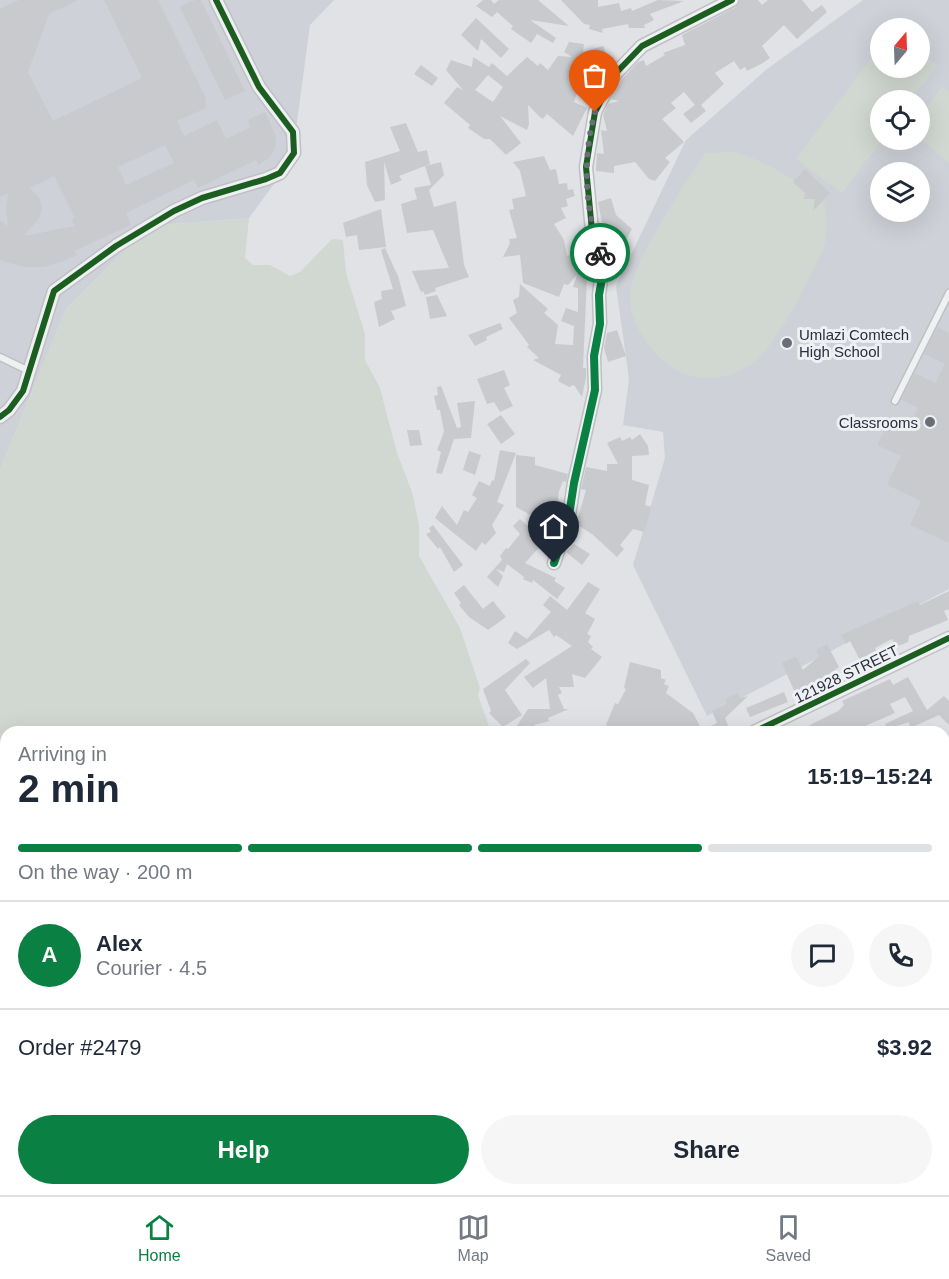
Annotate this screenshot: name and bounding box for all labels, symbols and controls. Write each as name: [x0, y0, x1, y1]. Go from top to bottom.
north arrow: [870, 18, 930, 78]
map controls: [870, 18, 930, 222]
pin: [569, 50, 620, 112]
icon: bag: [578, 59, 611, 92]
button: locate: [870, 90, 930, 150]
button: layers: [870, 162, 930, 222]
courier: [570, 223, 630, 283]
icon: bike: [584, 237, 617, 270]
place label: Umlazi Comtech High School: [799, 326, 909, 360]
marker: Umlazi Comtech High School: [780, 336, 794, 350]
place label: Classrooms: [839, 414, 918, 431]
marker: Classrooms: [923, 415, 937, 429]
pin: [528, 501, 579, 563]
icon: home: [537, 510, 570, 543]
street label: 121928 STREET: [791, 642, 901, 706]
text: Arriving in: [18, 743, 107, 765]
text: 15:19–15:24: [807, 764, 932, 789]
text: 2 min: [18, 767, 120, 810]
text: On the way · 200 m: [18, 861, 193, 883]
button: chat: [791, 924, 854, 987]
button: phone: [869, 924, 932, 987]
text: Alex: [96, 931, 142, 956]
text: A: [42, 942, 57, 967]
text: Courier · 4.5: [96, 957, 207, 979]
text: Order #2479: [18, 1035, 142, 1060]
text: $3.92: [877, 1035, 932, 1060]
button: Help: [18, 1115, 469, 1184]
button: Share: [481, 1115, 932, 1184]
tab: Home: [138, 1211, 181, 1265]
tab: Map: [457, 1211, 490, 1265]
tab: Saved: [766, 1211, 811, 1265]

